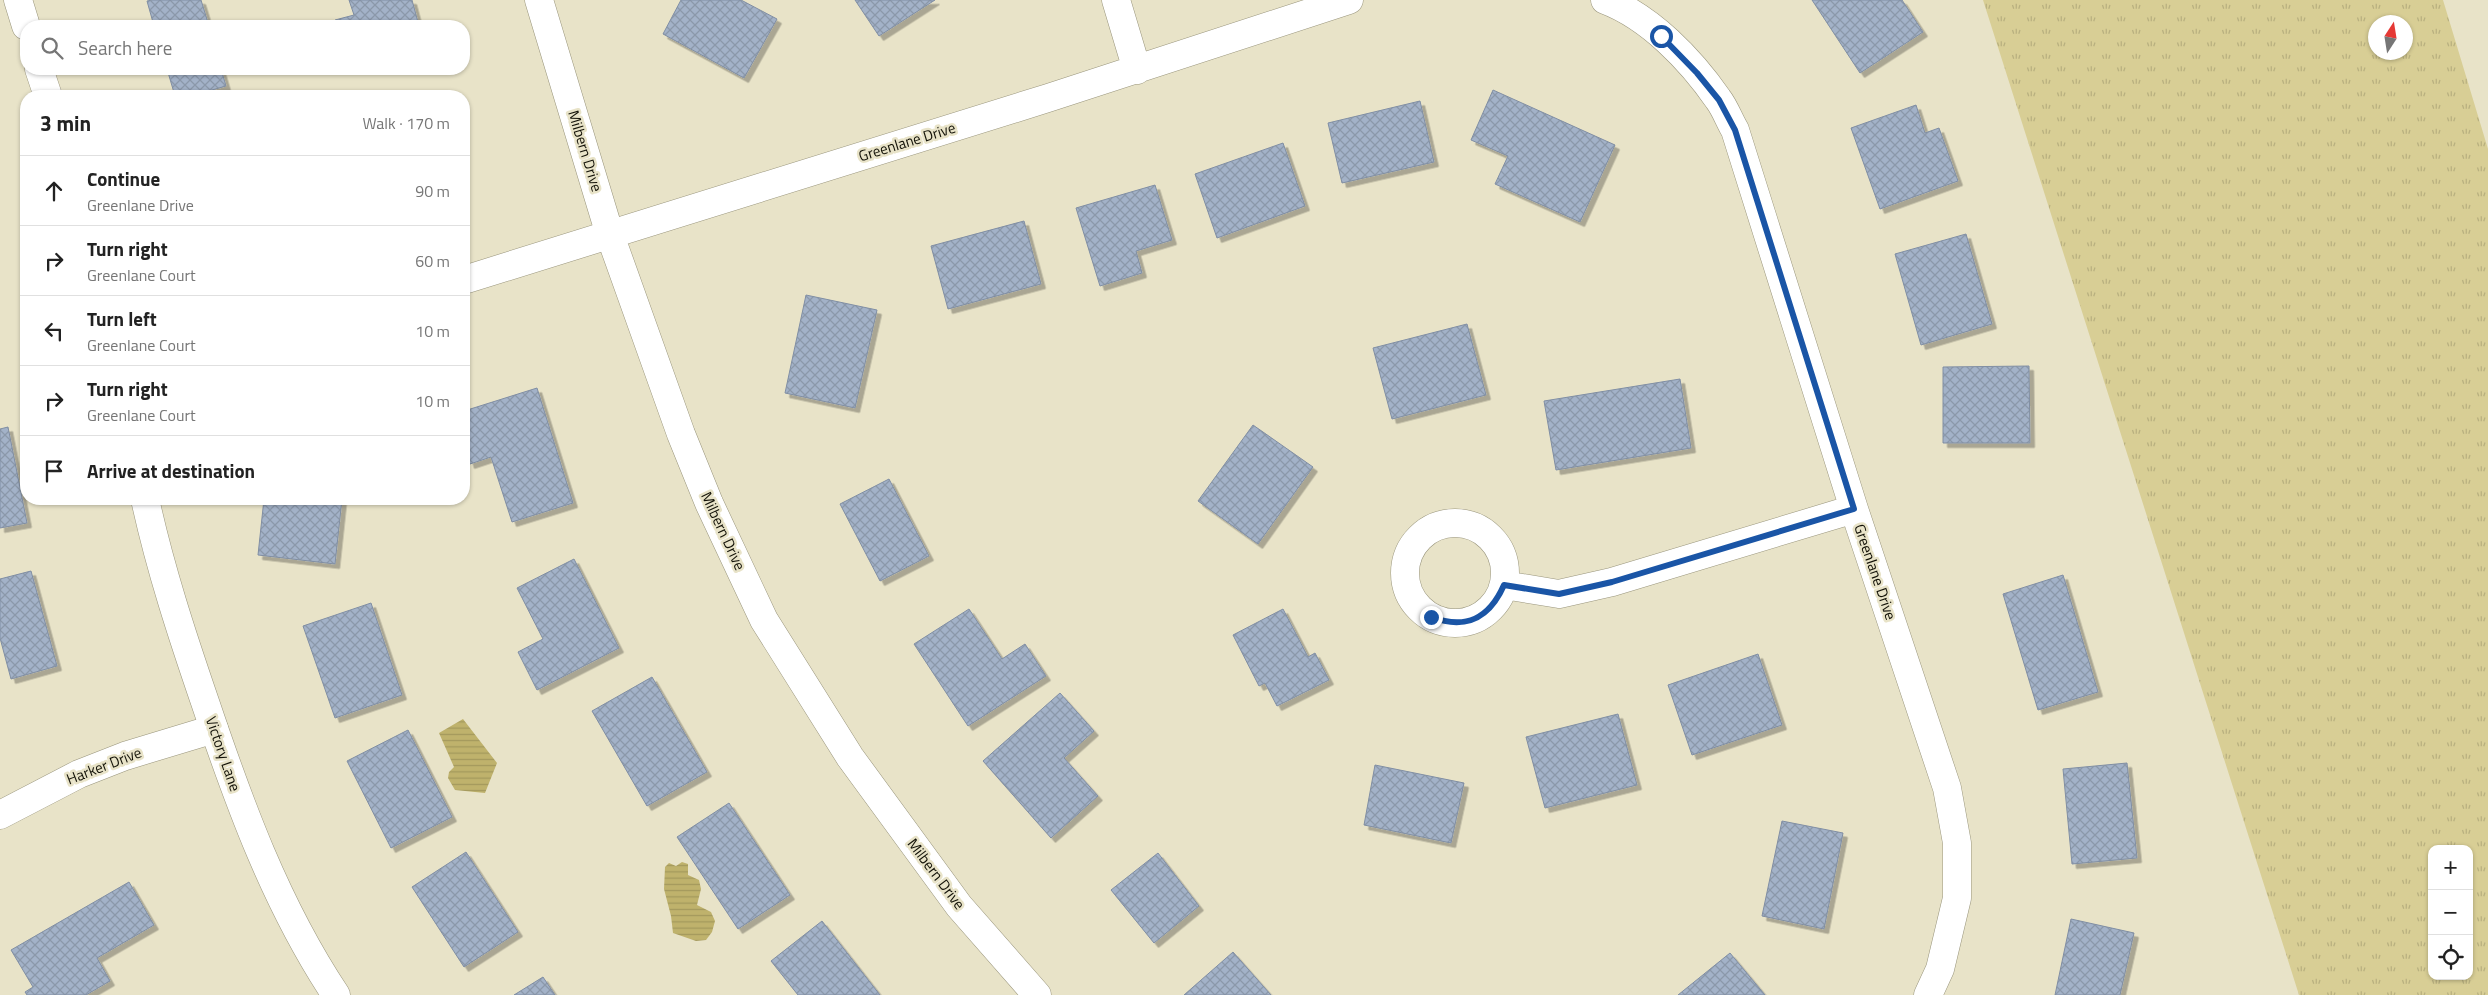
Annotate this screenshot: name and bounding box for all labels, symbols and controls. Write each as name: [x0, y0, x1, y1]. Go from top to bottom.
north arrow: [2368, 15, 2413, 60]
search box: [20, 20, 470, 75]
route start: [1650, 25, 1673, 48]
text: Search here: [78, 33, 172, 62]
icon: search: [38, 34, 66, 62]
text: 3 min: [40, 107, 91, 139]
street label: Milbern Drive: [562, 107, 609, 194]
text: Walk · 170 m: [362, 111, 450, 135]
street label: Greenlane Drive: [856, 116, 958, 167]
text: Continue: [87, 164, 160, 193]
icon: ahead: [40, 177, 68, 205]
text: 90 m: [415, 179, 450, 203]
text: Greenlane Drive: [87, 193, 194, 217]
text: Turn right: [87, 234, 168, 263]
icon: right: [40, 247, 68, 275]
text: 60 m: [415, 249, 450, 273]
text: Greenlane Court: [87, 263, 196, 287]
text: Turn left: [87, 304, 157, 333]
icon: left: [40, 317, 68, 345]
text: 10 m: [415, 319, 450, 343]
text: Greenlane Court: [87, 333, 196, 357]
text: Turn right: [87, 374, 168, 403]
icon: right: [40, 387, 68, 415]
text: 10 m: [415, 389, 450, 413]
text: Greenlane Court: [87, 403, 196, 427]
text: Arrive at destination: [87, 456, 255, 485]
icon: arrive: [40, 457, 68, 485]
street label: Milbern Drive: [695, 488, 752, 574]
street label: Greenlane Drive: [1848, 521, 1903, 623]
route end: [1420, 606, 1443, 629]
street label: Victory Lane: [200, 713, 247, 794]
street label: Harker Drive: [63, 741, 145, 790]
street label: Milbern Drive: [902, 833, 971, 914]
map controls: [2428, 845, 2473, 980]
button: +: [2428, 845, 2473, 890]
button: −: [2428, 890, 2473, 935]
button: locate: [2428, 935, 2473, 980]

